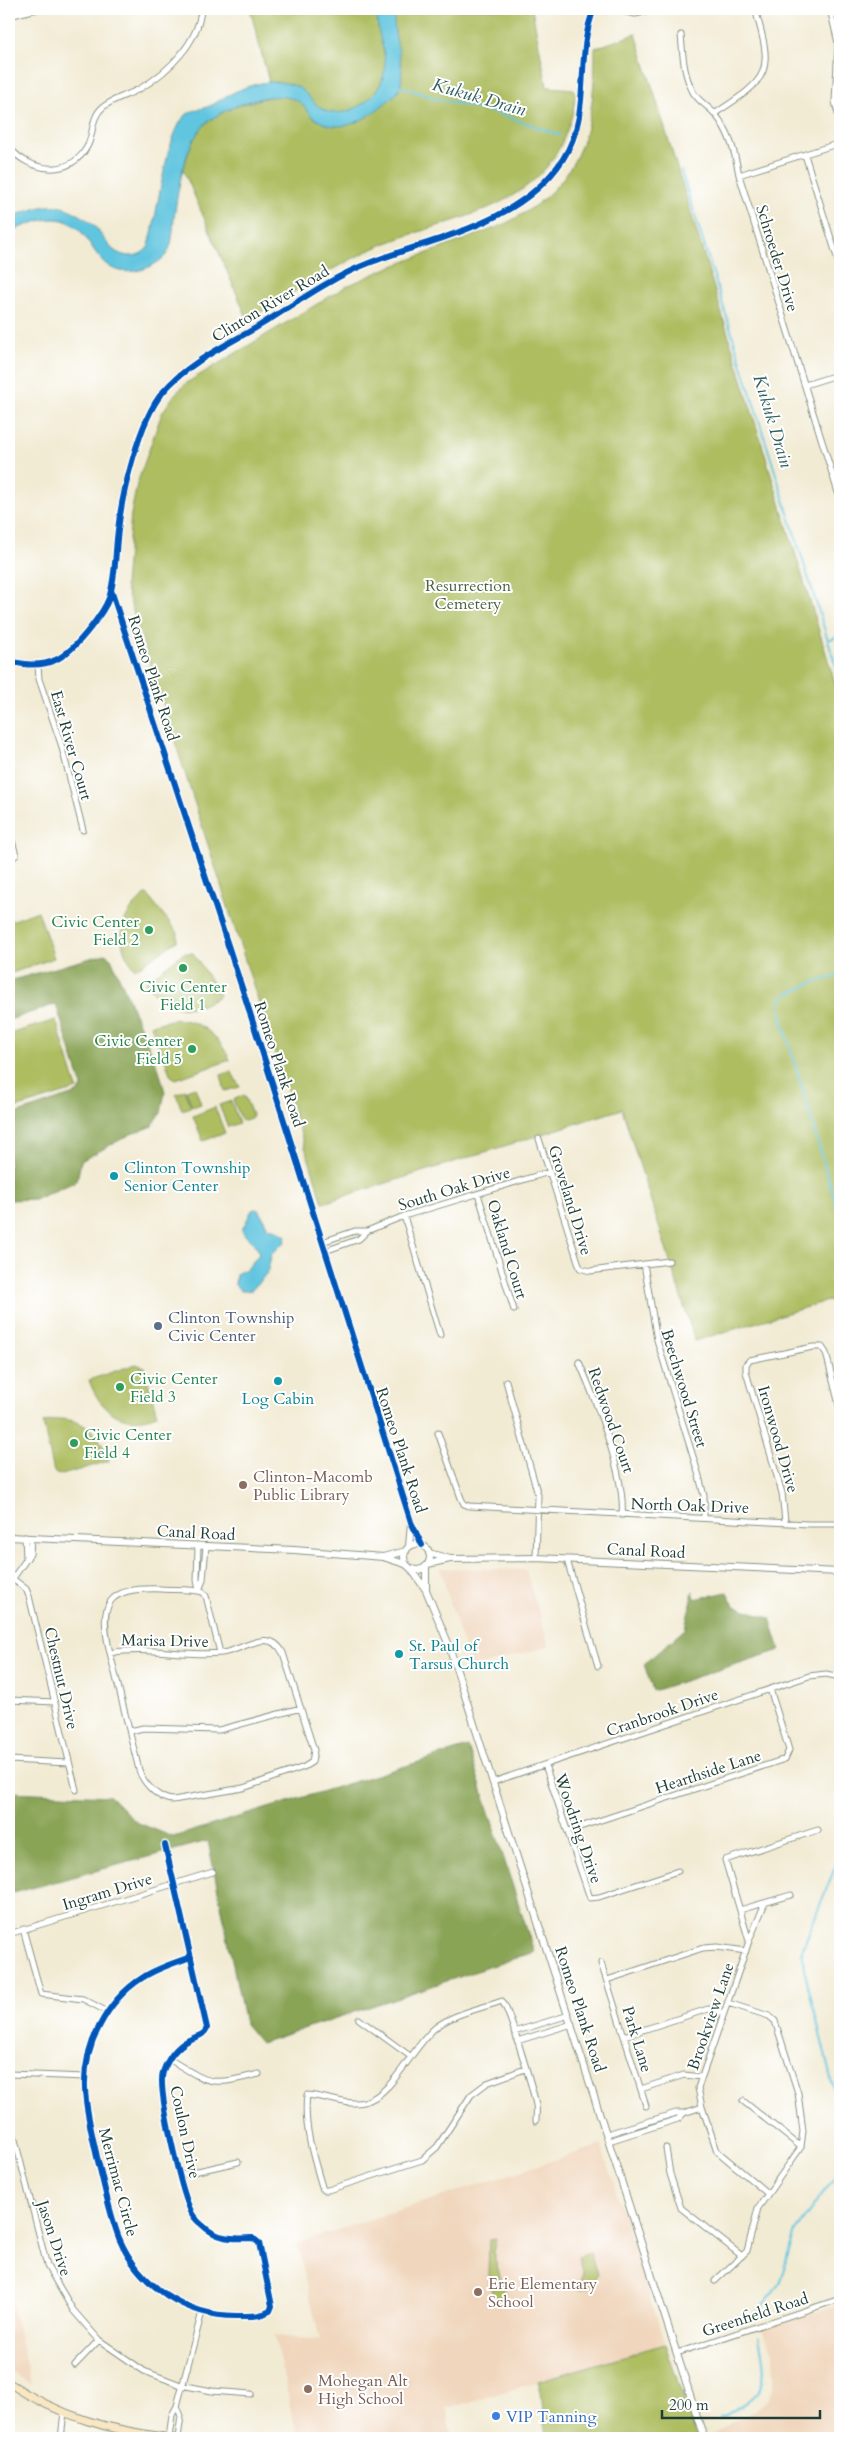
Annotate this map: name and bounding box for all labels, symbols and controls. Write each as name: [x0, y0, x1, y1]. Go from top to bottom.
water label: Kukuk Drain: [429, 72, 529, 123]
street label: Schroeder Drive: [750, 202, 804, 314]
street label: Clinton River Road: [208, 260, 334, 348]
water label: Kukuk Drain: [747, 372, 799, 471]
park label: Resurrection Cemetery: [425, 575, 511, 615]
street label: Romeo Plank Road: [122, 613, 184, 744]
street label: East River Court: [45, 688, 97, 803]
place label: Civic Center Field 2: [51, 911, 139, 951]
marker: Civic Center Field 2: [143, 924, 155, 936]
marker: Civic Center Field 1: [177, 962, 189, 974]
place label: Civic Center Field 1: [139, 976, 227, 1016]
street label: Romeo Plank Road: [248, 999, 310, 1130]
place label: Civic Center Field 5: [94, 1030, 182, 1070]
marker: Civic Center Field 5: [186, 1043, 198, 1055]
street label: Groveland Drive: [543, 1143, 597, 1258]
place label: Clinton Township Senior Center: [124, 1157, 250, 1197]
street label: South Oak Drive: [396, 1161, 513, 1216]
marker: Clinton Township Senior Center: [108, 1170, 120, 1182]
street label: Oakland Court: [482, 1197, 533, 1302]
place label: Clinton Township Civic Center: [168, 1307, 294, 1347]
marker: Clinton Township Civic Center: [152, 1320, 164, 1332]
street label: Beechwood Street: [656, 1326, 713, 1450]
street label: Redwood Court: [583, 1365, 639, 1476]
place label: Civic Center Field 3: [130, 1368, 218, 1408]
marker: Log Cabin: [272, 1375, 284, 1387]
marker: Civic Center Field 3: [114, 1381, 126, 1393]
street label: Ironwood Drive: [752, 1383, 804, 1495]
street label: Romeo Plank Road: [370, 1385, 432, 1516]
place label: Log Cabin: [242, 1388, 314, 1410]
place label: Civic Center Field 4: [84, 1424, 172, 1464]
marker: Civic Center Field 4: [68, 1437, 80, 1449]
place label: Clinton-Macomb Public Library: [253, 1466, 373, 1506]
marker: Clinton-Macomb Public Library: [237, 1479, 249, 1491]
street label: North Oak Drive: [630, 1493, 750, 1519]
street label: Canal Road: [156, 1520, 236, 1546]
street label: Canal Road: [606, 1538, 686, 1564]
street label: Chestnut Drive: [39, 1625, 84, 1732]
street label: Marisa Drive: [121, 1629, 209, 1653]
place label: St. Paul of Tarsus Church: [409, 1635, 509, 1675]
marker: St. Paul of Tarsus Church: [393, 1648, 405, 1660]
street label: Cranbrook Drive: [603, 1683, 721, 1742]
street label: Hearthside Lane: [653, 1744, 764, 1799]
street label: Woodring Drive: [549, 1769, 607, 1886]
street label: Ingram Drive: [60, 1868, 155, 1916]
street label: Romeo Plank Road: [549, 1944, 611, 2075]
street label: Brookview Lane: [682, 1960, 740, 2073]
street label: Park Lane: [617, 2004, 658, 2075]
street label: Coulon Drive: [164, 2084, 206, 2181]
street label: Merrimac Circle: [93, 2125, 143, 2239]
street label: Jason Drive: [31, 2196, 77, 2279]
place label: Erie Elementary School: [488, 2273, 598, 2313]
marker: Erie Elementary School: [472, 2286, 484, 2298]
street label: Greenfield Road: [699, 2287, 812, 2342]
place label: Mohegan Alt High School: [318, 2370, 408, 2410]
marker: Mohegan Alt High School: [302, 2383, 314, 2395]
scale bar: [662, 2387, 819, 2419]
text: 200 m: [669, 2395, 709, 2415]
place label: VIP Tanning: [506, 2406, 596, 2428]
marker: VIP Tanning: [490, 2410, 502, 2422]

